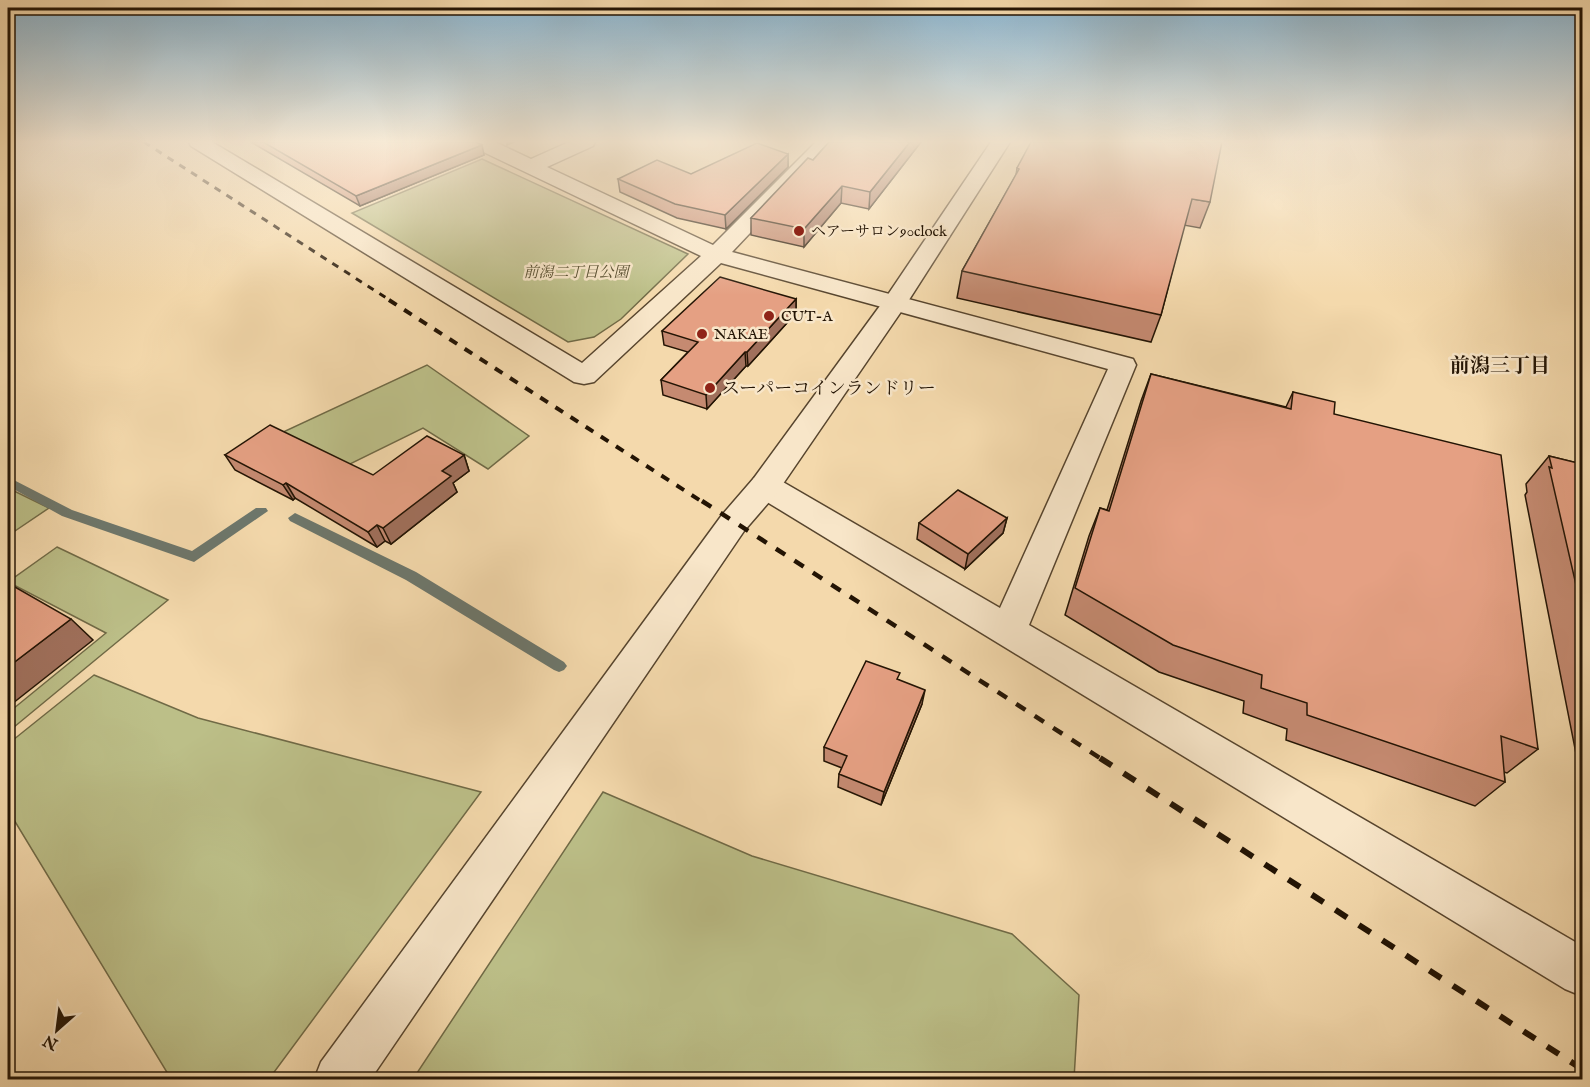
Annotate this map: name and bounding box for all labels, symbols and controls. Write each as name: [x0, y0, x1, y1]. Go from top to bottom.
place label: ヘアーサロン90clock: [811, 222, 948, 241]
marker: ヘアーサロン90clock: [792, 224, 806, 238]
park label: 前潟二丁目公園: [523, 263, 631, 282]
place label: CUT-A: [781, 307, 833, 326]
marker: CUT-A: [762, 309, 776, 323]
place label: NAKAE: [714, 325, 768, 344]
marker: NAKAE: [695, 327, 709, 341]
district label: 前潟三丁目: [1450, 354, 1550, 379]
place label: スーパーコインランドリー: [722, 378, 936, 401]
marker: スーパーコインランドリー: [703, 381, 717, 395]
north arrow: [27, 1000, 87, 1060]
text: N: [40, 1029, 63, 1054]

